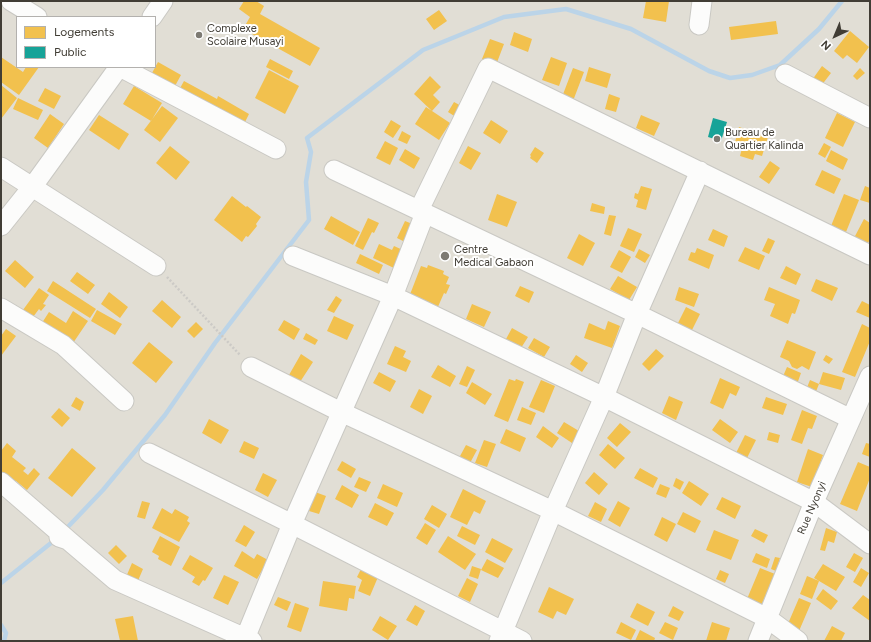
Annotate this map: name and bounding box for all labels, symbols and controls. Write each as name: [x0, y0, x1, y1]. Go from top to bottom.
legend: [16, 16, 156, 68]
north arrow: [815, 16, 855, 56]
place label: Complexe Scolaire Musayi: [207, 22, 284, 48]
text: Logements: [54, 25, 114, 39]
marker: Complexe Scolaire Musayi: [194, 30, 204, 40]
text: N: [819, 37, 834, 53]
text: Public: [54, 45, 87, 59]
place label: Bureau de Quartier Kalinda: [725, 126, 804, 152]
marker: Bureau de Quartier Kalinda: [712, 134, 722, 144]
place label: Centre Medical Gabaon: [454, 243, 534, 269]
marker: Centre Medical Gabaon: [439, 250, 451, 262]
street label: Rue Nyonyi: [795, 479, 829, 537]

